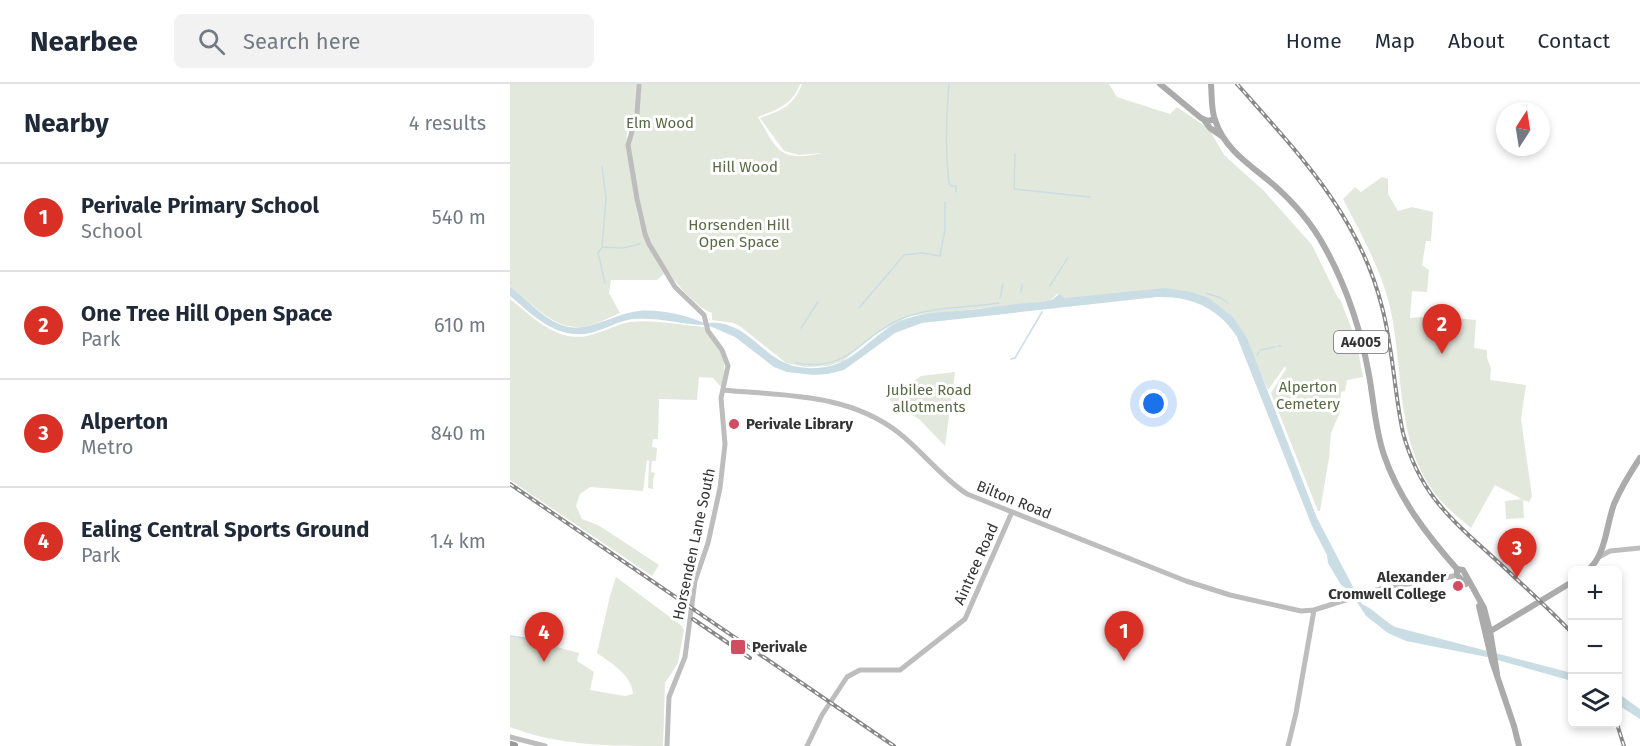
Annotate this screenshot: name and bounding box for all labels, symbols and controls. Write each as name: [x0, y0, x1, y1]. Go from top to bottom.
search box: [174, 14, 594, 68]
text: Nearbee: [30, 25, 138, 58]
icon: search: [195, 25, 228, 58]
text: Search here: [243, 28, 360, 55]
text: Home: [1286, 28, 1342, 54]
text: Map: [1375, 28, 1415, 54]
text: About: [1448, 28, 1505, 54]
text: Contact: [1538, 28, 1610, 54]
north arrow: [1496, 102, 1550, 156]
text: Nearby: [24, 108, 109, 139]
text: 4 results: [409, 111, 486, 135]
park label: Elm Wood: [626, 114, 694, 132]
park label: Hill Wood: [712, 158, 778, 176]
text: Perivale Primary School: [81, 192, 319, 219]
text: 1: [39, 205, 48, 229]
text: 540 m: [432, 205, 486, 229]
park label: Horsenden Hill Open Space: [688, 216, 790, 251]
text: School: [81, 219, 142, 243]
text: One Tree Hill Open Space: [81, 300, 332, 327]
pin: 2: [1422, 304, 1462, 354]
text: 2: [38, 313, 49, 337]
text: 610 m: [434, 313, 486, 337]
text: Park: [81, 327, 120, 351]
road number: A4005: [1334, 331, 1388, 353]
park label: Alperton Cemetery: [1276, 378, 1341, 413]
park label: Jubilee Road allotments: [886, 381, 972, 416]
your location: [1139, 389, 1168, 418]
text: Alperton: [81, 408, 168, 435]
place label: Perivale Library: [746, 415, 853, 433]
marker: Perivale Library: [727, 417, 741, 431]
text: 3: [38, 421, 49, 445]
text: 840 m: [431, 421, 486, 445]
text: Metro: [81, 435, 133, 459]
street label: Horsenden Lane South: [669, 466, 719, 622]
street label: Bilton Road: [974, 477, 1054, 523]
text: Ealing Central Sports Ground: [81, 516, 370, 543]
street label: Aintree Road: [950, 520, 1002, 608]
pin: 3: [1498, 528, 1536, 578]
text: 4: [38, 529, 49, 553]
text: 1.4 km: [430, 529, 486, 553]
text: Park: [81, 543, 120, 567]
map controls: [1568, 566, 1622, 728]
button: +: [1568, 566, 1622, 620]
place label: Alexander Cromwell College: [1328, 568, 1447, 603]
marker: Alexander Cromwell College: [1451, 579, 1465, 593]
pin: 4: [525, 612, 564, 662]
pin: 1: [1104, 612, 1144, 661]
button: −: [1568, 620, 1622, 674]
marker: Perivale: [729, 638, 747, 656]
place label: Perivale: [752, 638, 807, 656]
button: layers: [1568, 674, 1622, 728]

